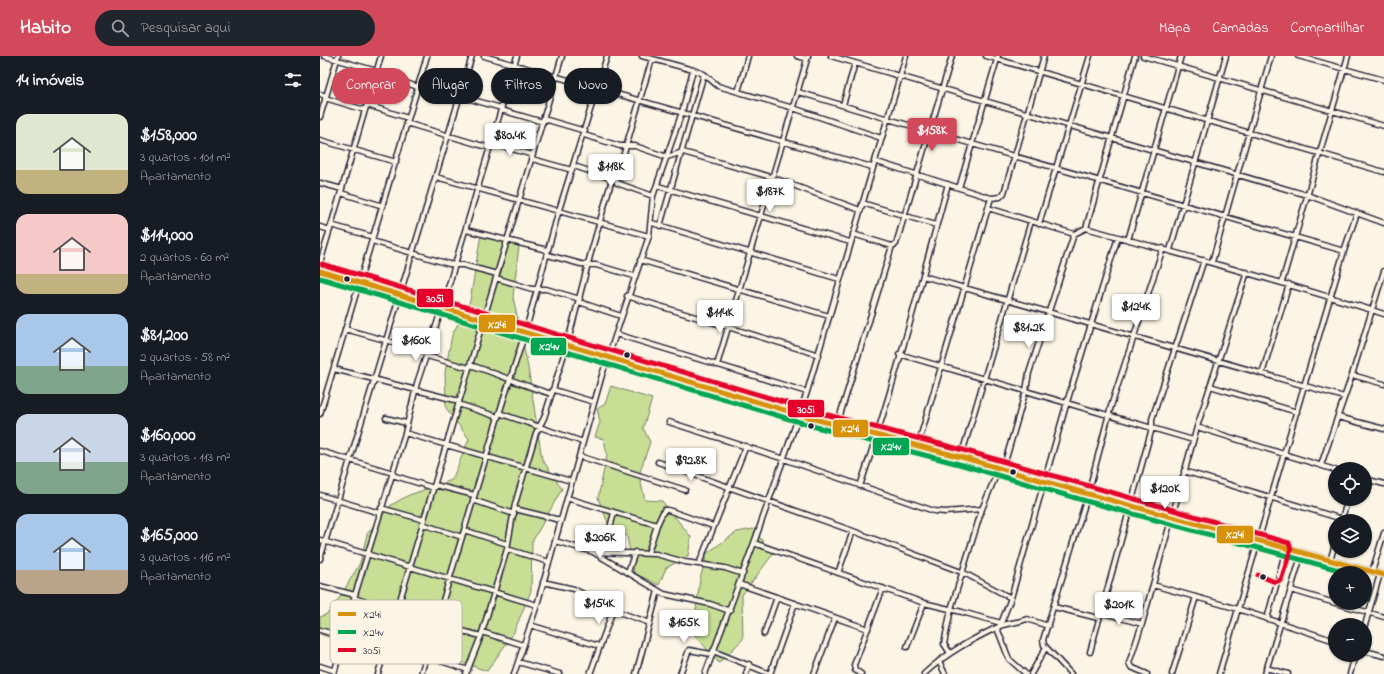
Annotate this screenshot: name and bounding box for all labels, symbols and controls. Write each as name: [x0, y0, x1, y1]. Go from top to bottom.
search box: [95, 10, 375, 46]
text: Habito: [20, 15, 71, 42]
icon: search: [109, 17, 131, 39]
text: Pesquisar aqui: [141, 17, 230, 39]
text: Mapa: [1159, 18, 1190, 39]
text: Camadas: [1212, 18, 1269, 39]
text: Compartilhar: [1291, 18, 1364, 39]
text: 14 imóveis: [16, 68, 84, 93]
chip: Comprar: [332, 68, 410, 104]
chip: Alugar: [418, 68, 483, 104]
chip: Filtros: [491, 68, 556, 104]
chip: Novo: [564, 68, 622, 104]
icon: filters: [282, 69, 304, 91]
pin: $158K: [904, 118, 960, 152]
text: $158K: [917, 121, 947, 140]
text: $158,000: [140, 123, 197, 148]
pin: $80.4K: [477, 123, 543, 157]
text: $80.4K: [494, 126, 526, 145]
icon: home: [48, 130, 96, 178]
text: 3 quartos · 101 m²: [140, 148, 231, 167]
pin: $118K: [583, 154, 639, 188]
text: $118K: [597, 157, 625, 176]
text: Apartamento: [140, 167, 211, 186]
pin: $187K: [742, 179, 798, 213]
text: $187K: [756, 182, 784, 201]
text: $114,000: [140, 223, 193, 248]
icon: home: [48, 230, 96, 278]
text: 2 quartos · 60 m²: [140, 248, 229, 267]
text: Apartamento: [140, 267, 211, 286]
unlabelled marker: [342, 274, 352, 284]
line badge: 305i: [416, 288, 454, 308]
text: 305i: [425, 291, 444, 307]
pin: $124K: [1108, 294, 1164, 328]
text: $124K: [1121, 297, 1151, 316]
pin: $114K: [692, 300, 748, 334]
text: $114K: [706, 303, 734, 322]
line badge: X24i: [478, 314, 516, 333]
pin: $81.2K: [996, 315, 1062, 349]
text: X24i: [488, 317, 506, 333]
text: $81.2K: [1013, 318, 1045, 337]
text: $81,200: [140, 323, 188, 348]
pin: $160K: [388, 328, 444, 362]
icon: home: [48, 330, 96, 378]
text: $160K: [401, 331, 431, 350]
line badge: X24v: [530, 337, 567, 356]
text: X24v: [539, 339, 560, 355]
text: 2 quartos · 58 m²: [140, 348, 230, 367]
unlabelled marker: [622, 350, 632, 360]
text: Apartamento: [140, 367, 211, 386]
line badge: 305i: [787, 399, 825, 418]
text: 305i: [796, 402, 815, 418]
line badge: X24i: [832, 419, 869, 438]
unlabelled marker: [806, 421, 816, 431]
text: X24i: [841, 421, 859, 437]
text: $160,000: [140, 423, 195, 448]
icon: home: [48, 430, 96, 478]
line badge: X24v: [872, 437, 910, 456]
text: X24v: [881, 439, 902, 455]
text: 3 quartos · 113 m²: [140, 448, 230, 467]
pin: $92.8K: [658, 448, 724, 482]
text: $92.8K: [675, 451, 707, 470]
map controls: [1328, 462, 1372, 662]
button: locate: [1328, 462, 1372, 506]
text: Apartamento: [140, 467, 211, 486]
unlabelled marker: [1008, 467, 1018, 477]
pin: $120K: [1137, 476, 1193, 510]
text: $120K: [1150, 479, 1180, 498]
button: layers: [1328, 514, 1372, 558]
text: $165,000: [140, 523, 198, 548]
pin: $206K: [572, 525, 628, 559]
line badge: X24i: [1216, 525, 1254, 544]
text: X24i: [1226, 527, 1244, 543]
text: $206K: [584, 528, 616, 547]
icon: home: [48, 530, 96, 578]
text: 3 quartos · 116 m²: [140, 548, 231, 567]
button: +: [1328, 566, 1372, 610]
text: Apartamento: [140, 567, 211, 586]
unlabelled marker: [1258, 572, 1268, 582]
pin: $154K: [571, 591, 627, 625]
pin: $201K: [1091, 592, 1147, 626]
text: $154K: [583, 594, 615, 613]
text: $201K: [1104, 595, 1134, 614]
legend: [330, 600, 462, 664]
text: X24i: [363, 607, 381, 623]
pin: $165K: [656, 610, 712, 644]
text: $165K: [668, 613, 700, 632]
button: −: [1328, 618, 1372, 662]
text: X24v: [363, 625, 384, 641]
text: 305i: [363, 643, 381, 659]

